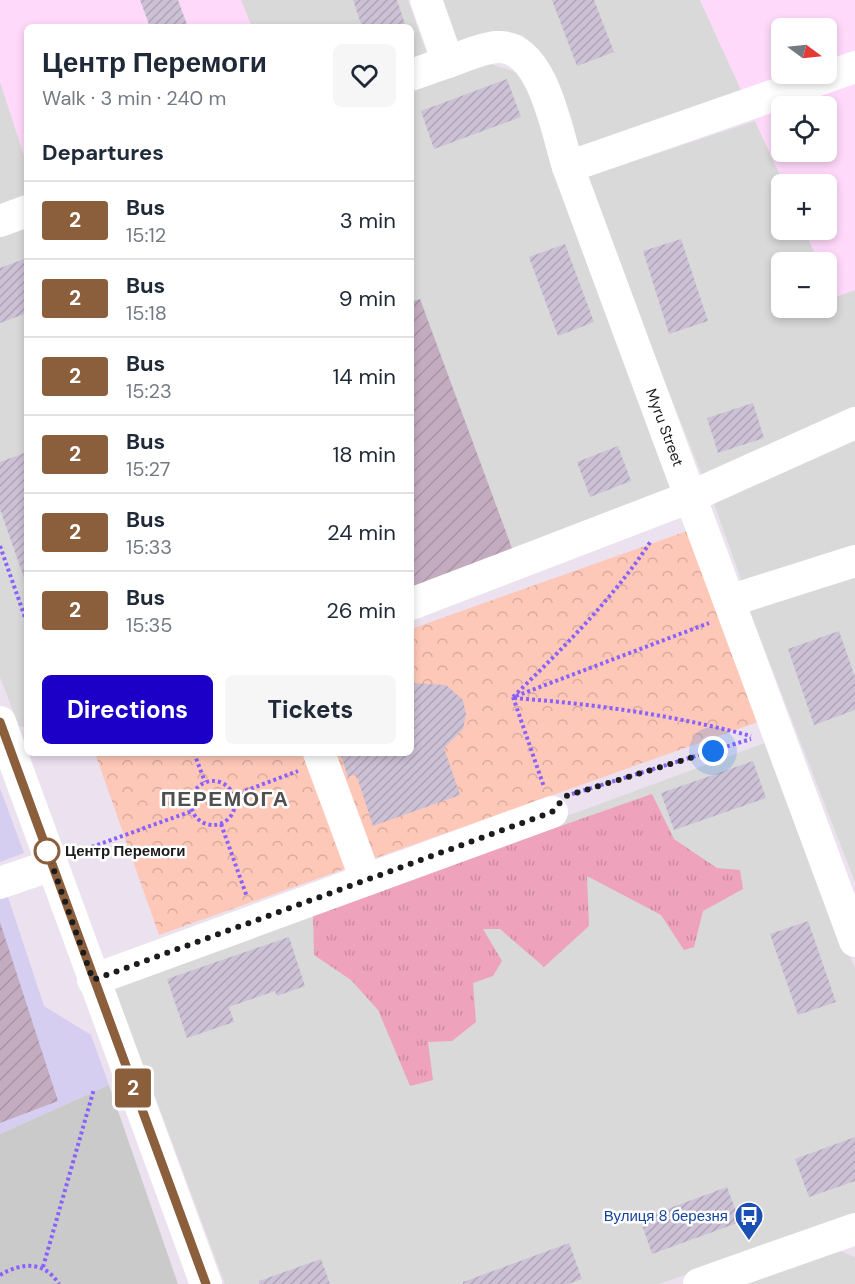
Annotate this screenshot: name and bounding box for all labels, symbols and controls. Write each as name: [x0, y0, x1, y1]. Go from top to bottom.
north arrow: [771, 18, 837, 84]
map controls: [771, 18, 837, 318]
text: Центр Перемоги: [42, 44, 267, 81]
button: heart: [333, 44, 396, 107]
text: Walk · 3 min · 240 m: [42, 85, 226, 111]
button: locate: [771, 96, 837, 162]
text: Departures: [42, 138, 164, 167]
button: +: [771, 174, 837, 240]
text: Bus: [126, 193, 165, 222]
text: 2: [69, 206, 81, 234]
text: 3 min: [340, 206, 396, 235]
text: 15:12: [126, 222, 166, 248]
button: −: [771, 252, 837, 318]
text: Bus: [126, 271, 165, 300]
text: 2: [69, 284, 81, 312]
text: 9 min: [339, 284, 396, 313]
text: 15:18: [126, 300, 167, 326]
text: Bus: [126, 349, 165, 378]
text: 2: [69, 362, 81, 390]
text: 14 min: [332, 362, 396, 391]
text: 15:23: [126, 378, 172, 404]
street label: Myru Street: [641, 386, 688, 469]
text: Bus: [126, 427, 165, 456]
text: 2: [69, 440, 81, 468]
text: 18 min: [332, 440, 396, 469]
text: 15:27: [126, 456, 170, 482]
text: Bus: [126, 505, 165, 534]
text: 2: [69, 518, 81, 546]
text: 24 min: [327, 518, 396, 547]
text: 15:33: [126, 534, 172, 560]
text: Bus: [126, 583, 165, 612]
text: 2: [69, 596, 81, 624]
text: 26 min: [326, 596, 396, 625]
text: 15:35: [126, 612, 173, 638]
button: Directions: [42, 675, 213, 744]
button: Tickets: [225, 675, 396, 744]
your location: [698, 736, 728, 766]
district label: ПЕРЕМОГА: [161, 785, 289, 813]
marker: Центр Перемоги: [34, 838, 60, 864]
place label: Центр Перемоги: [65, 841, 186, 861]
line badge: 2: [114, 1068, 152, 1108]
text: 2: [127, 1074, 139, 1102]
bus stop icon: Вулиця 8 березня: [733, 1200, 765, 1242]
place label: Вулиця 8 березня: [604, 1206, 728, 1226]

